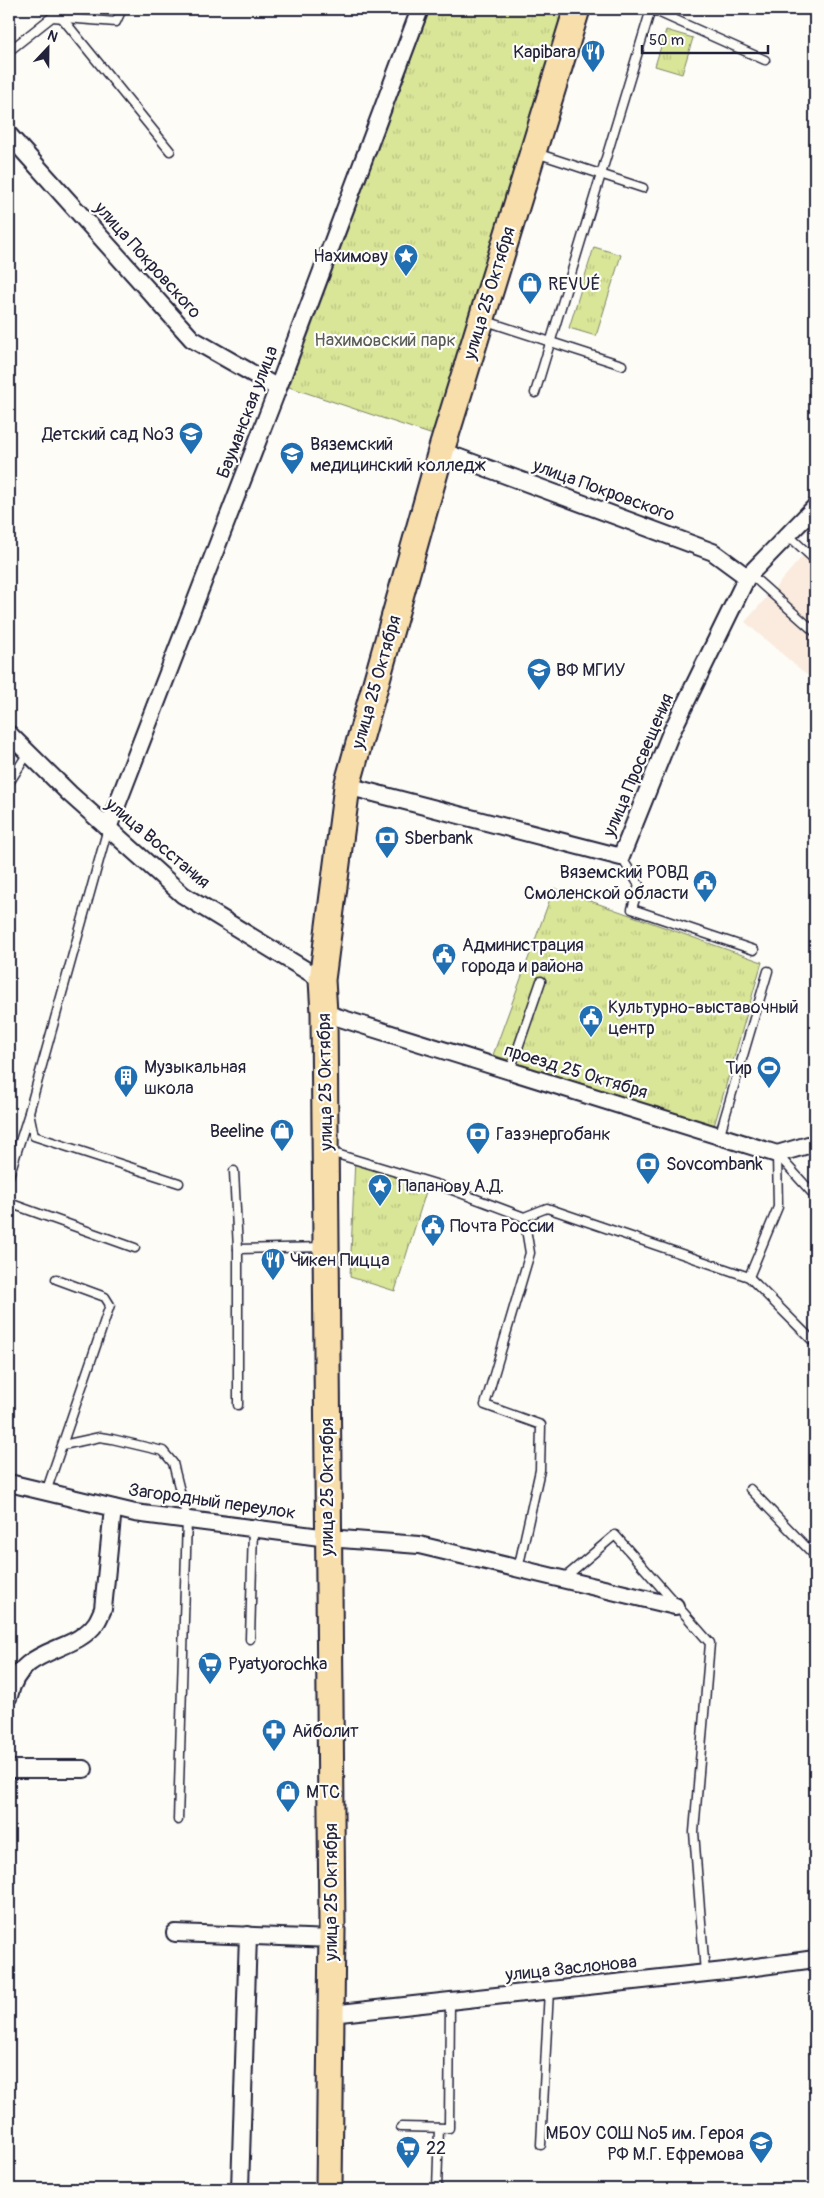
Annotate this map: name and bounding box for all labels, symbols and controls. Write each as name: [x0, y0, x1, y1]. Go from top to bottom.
north arrow: [22, 22, 72, 72]
scale bar: [642, 22, 768, 54]
text: N: [45, 27, 60, 46]
text: 50 m: [649, 31, 684, 50]
restaurant icon: Kapibara: [580, 39, 606, 73]
place label: Kapibara: [513, 41, 576, 64]
street label: улица Покровского: [88, 196, 206, 324]
street label: улица 25 Октября: [458, 224, 521, 363]
place icon: Нахимову: [393, 243, 419, 277]
place label: Нахимову: [313, 245, 388, 268]
shop icon: REVUÉ: [517, 271, 543, 305]
place label: REVUÉ: [548, 273, 601, 296]
park label: Нахимовский парк: [314, 329, 456, 352]
street label: Бауманская улица: [212, 343, 283, 482]
school or university icon: Детский сад №3: [178, 421, 204, 455]
place label: Детский сад №3: [41, 423, 174, 446]
place label: Вяземский медицинский колледж: [310, 433, 486, 477]
school or university icon: Вяземский медицинский колледж: [279, 441, 305, 475]
street label: улица Покровского: [529, 454, 678, 527]
street label: улица 25 Октября: [346, 613, 407, 753]
school or university icon: ВФ МГИУ: [526, 657, 552, 691]
place label: ВФ МГИУ: [556, 659, 626, 682]
street label: улица Просвещения: [598, 690, 679, 841]
street label: улица Восстания: [100, 792, 215, 894]
bank icon: Sberbank: [374, 825, 400, 859]
place label: Sberbank: [404, 827, 473, 850]
place label: Вяземский РОВД Смоленской области: [524, 861, 688, 905]
public building icon: Вяземский РОВД Смоленской области: [692, 869, 718, 903]
place label: Администрация города и района: [462, 934, 584, 978]
public building icon: Администрация города и района: [431, 942, 457, 976]
place label: Культурно-выставочный центр: [608, 996, 799, 1040]
public building icon: Культурно-выставочный центр: [578, 1004, 604, 1038]
street label: улица 25 Октября: [313, 1013, 338, 1152]
street label: проезд 25 Октября: [501, 1039, 650, 1104]
sports icon: Тир: [756, 1055, 782, 1089]
place label: Музыкальная школа: [144, 1056, 246, 1100]
place label: Тир: [726, 1057, 752, 1080]
building icon: Музыкальная школа: [113, 1064, 139, 1098]
shop icon: Beeline: [269, 1118, 295, 1152]
place label: Beeline: [210, 1120, 264, 1143]
bank icon: Газэнергобанк: [465, 1121, 491, 1155]
place label: Газэнергобанк: [496, 1123, 610, 1146]
bank icon: Sovcombank: [635, 1151, 661, 1185]
place label: Sovcombank: [666, 1153, 763, 1176]
place icon: Папанову А.Д.: [367, 1173, 393, 1207]
place label: Папанову А.Д.: [398, 1175, 504, 1198]
public building icon: Почта России: [420, 1213, 446, 1247]
place label: Почта России: [450, 1215, 554, 1238]
restaurant icon: Чикен Пицца: [260, 1247, 286, 1281]
place label: Чикен Пицца: [290, 1249, 390, 1272]
street label: улица 25 Октября: [316, 1418, 339, 1557]
street label: Загородный переулок: [127, 1478, 297, 1525]
supermarket icon: Pyatyorochka: [197, 1651, 223, 1685]
place label: Pyatyorochka: [228, 1653, 327, 1676]
pharmacy icon: Айболит: [261, 1718, 287, 1752]
place label: Айболит: [292, 1720, 359, 1743]
shop icon: МТС: [275, 1779, 301, 1813]
place label: МТС: [306, 1781, 340, 1804]
street label: улица 25 Октября: [320, 1823, 343, 1962]
street label: улица Заслонова: [503, 1950, 638, 1987]
place label: МБОУ СОШ №5 им. Героя РФ М.Г. Ефремова: [546, 2122, 744, 2166]
school or university icon: МБОУ СОШ №5 им. Героя РФ М.Г. Ефремова: [748, 2130, 774, 2164]
supermarket icon: 22: [395, 2135, 421, 2169]
place label: 22: [426, 2137, 446, 2160]

